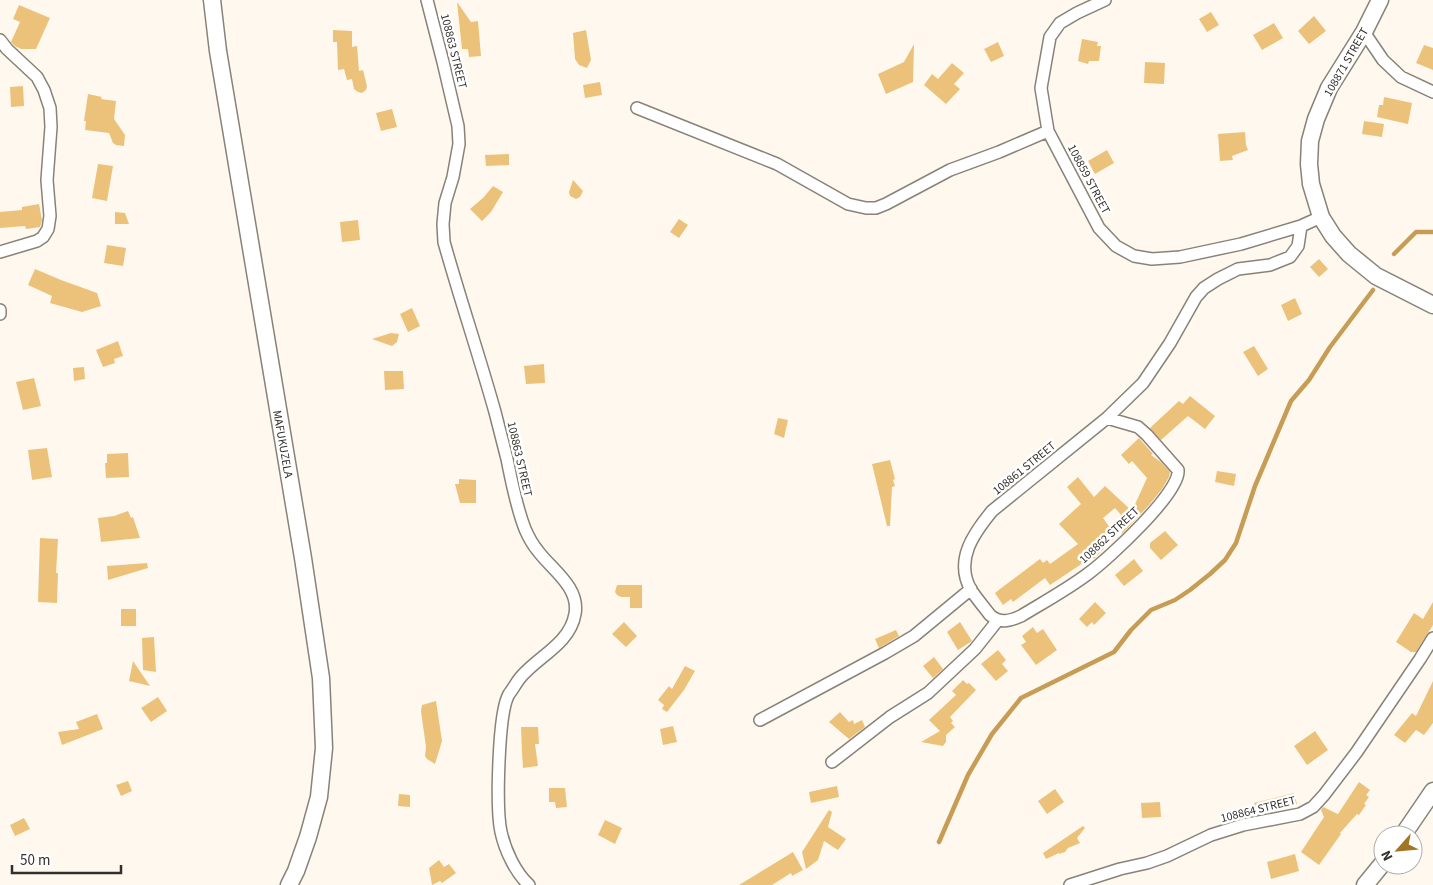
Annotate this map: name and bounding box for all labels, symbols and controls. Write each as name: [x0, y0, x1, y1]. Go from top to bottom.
street label: 108863 STREET: [436, 12, 471, 91]
street label: 108871 STREET: [1320, 24, 1373, 100]
street label: 108859 STREET: [1063, 141, 1114, 218]
street label: MAFUKUZELA: [268, 409, 297, 480]
street label: 108863 STREET: [503, 420, 537, 499]
street label: 108861 STREET: [989, 437, 1060, 499]
street label: 108862 STREET: [1075, 503, 1144, 568]
street label: 108864 STREET: [1219, 792, 1298, 827]
north arrow: [1373, 825, 1423, 875]
scale bar: [12, 842, 121, 874]
text: N: [1376, 847, 1398, 864]
text: 50 m: [20, 850, 50, 871]

